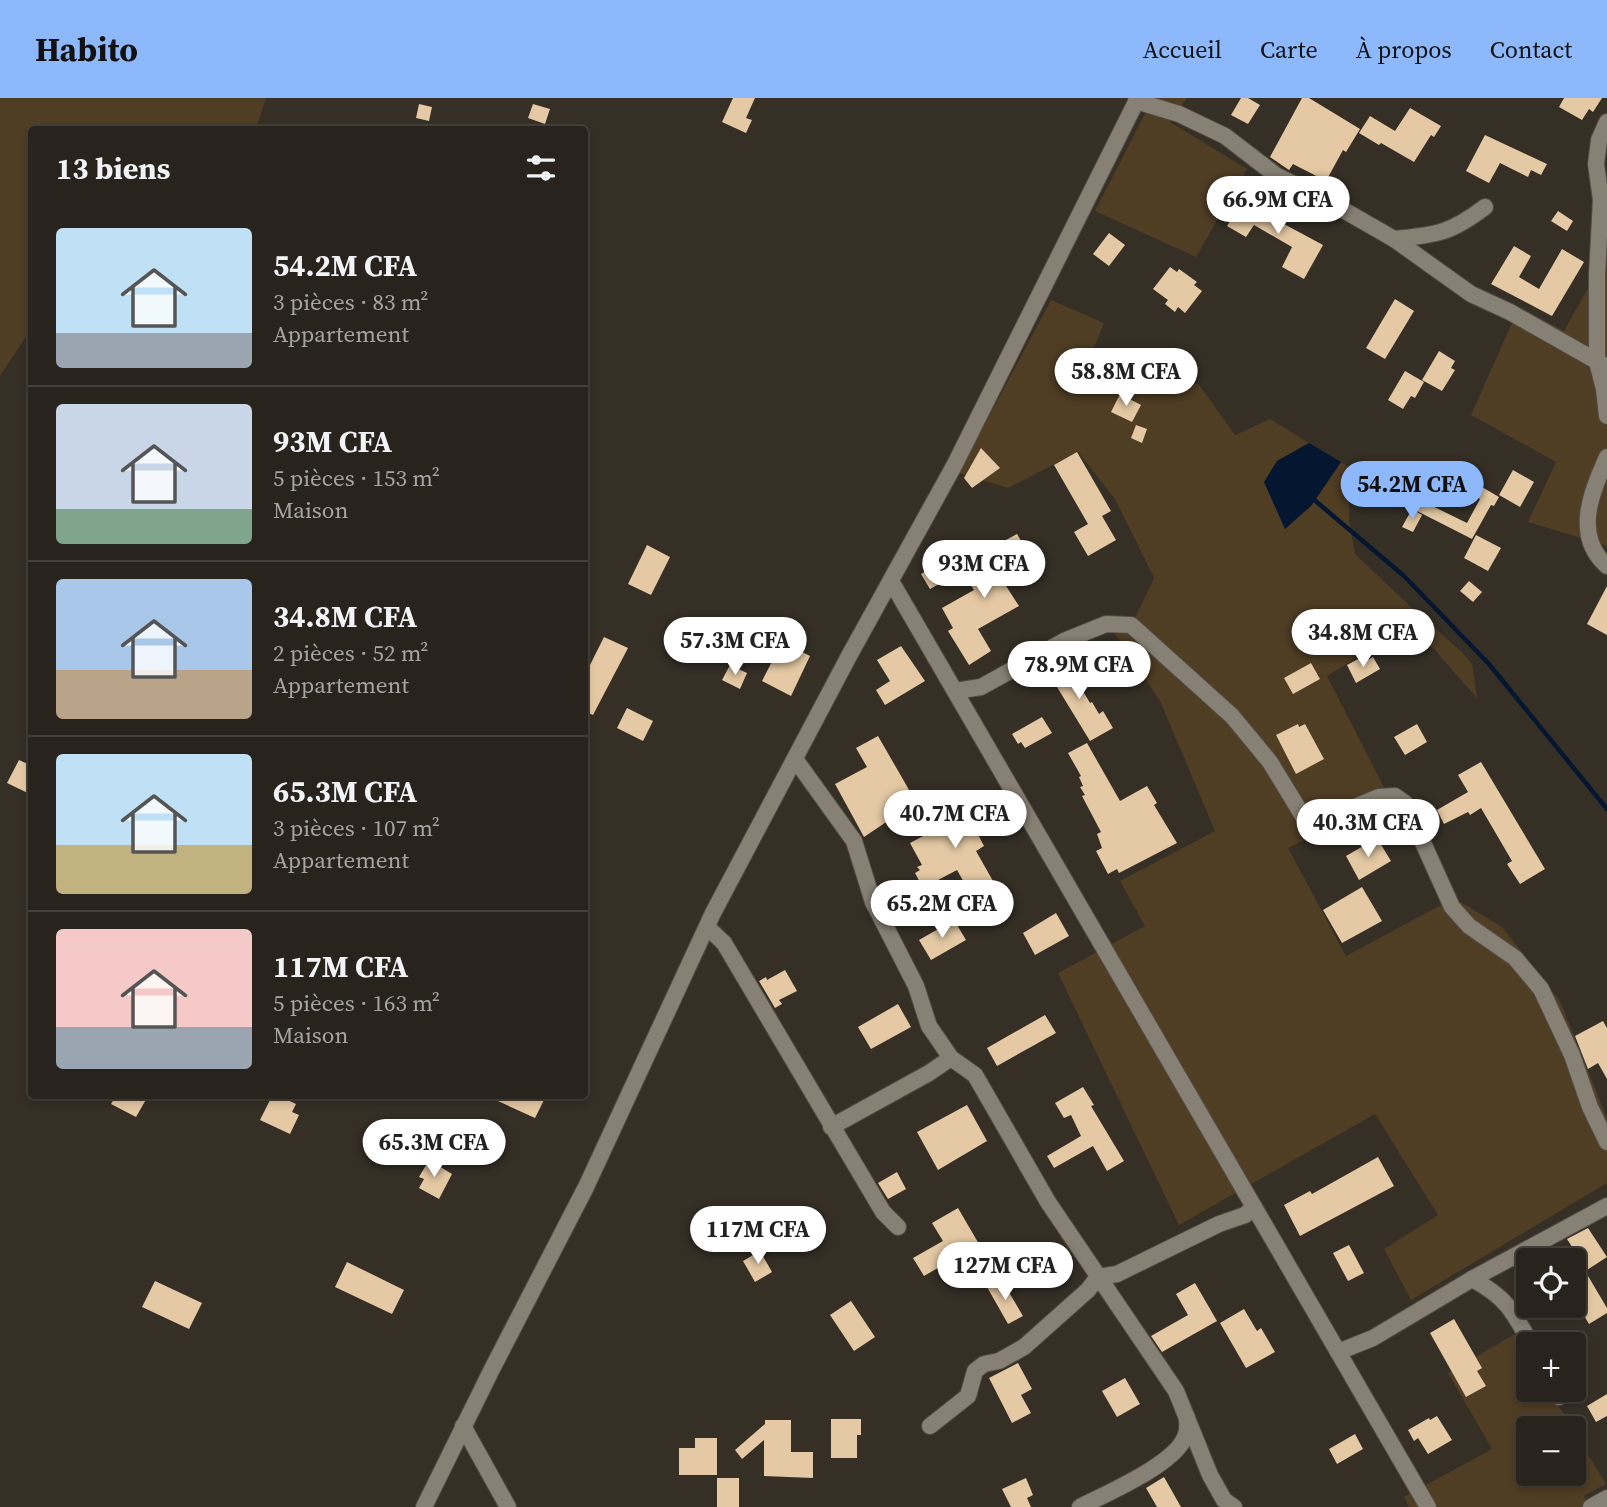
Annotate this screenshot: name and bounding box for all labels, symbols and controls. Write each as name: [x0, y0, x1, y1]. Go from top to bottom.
text: Habito: [35, 27, 138, 72]
text: Accueil: [1143, 33, 1222, 66]
text: Carte: [1260, 33, 1318, 66]
text: À propos: [1356, 33, 1452, 66]
text: Contact: [1490, 33, 1572, 66]
text: 13 biens: [56, 148, 170, 189]
icon: filters: [522, 149, 560, 187]
pin: 66.9M CFA: [1198, 176, 1358, 236]
text: 66.9M CFA: [1223, 183, 1333, 215]
text: 54.2M CFA: [273, 245, 417, 286]
icon: home: [112, 256, 196, 340]
text: 3 pièces · 83 m²: [273, 286, 428, 318]
text: Appartement: [273, 318, 409, 350]
pin: 58.8M CFA: [1046, 348, 1206, 408]
text: 58.8M CFA: [1071, 355, 1181, 387]
text: 93M CFA: [273, 421, 392, 462]
icon: home: [112, 432, 196, 516]
text: 5 pièces · 153 m²: [273, 462, 440, 494]
pin: 54.2M CFA: [1332, 462, 1492, 521]
text: 54.2M CFA: [1357, 468, 1467, 500]
text: Maison: [273, 494, 348, 526]
pin: 93M CFA: [919, 540, 1049, 600]
text: 93M CFA: [938, 547, 1030, 579]
text: 34.8M CFA: [273, 596, 417, 637]
icon: home: [112, 607, 196, 691]
pin: 34.8M CFA: [1283, 610, 1443, 669]
text: 34.8M CFA: [1308, 616, 1418, 648]
pin: 57.3M CFA: [655, 618, 815, 677]
text: 57.3M CFA: [680, 624, 790, 656]
text: 2 pièces · 52 m²: [273, 637, 428, 669]
pin: 78.9M CFA: [999, 642, 1159, 701]
text: 78.9M CFA: [1024, 648, 1134, 680]
text: Appartement: [273, 669, 409, 701]
text: 65.3M CFA: [273, 771, 417, 812]
icon: home: [112, 782, 196, 866]
pin: 40.7M CFA: [875, 790, 1035, 850]
text: 40.7M CFA: [900, 797, 1010, 829]
pin: 40.3M CFA: [1288, 800, 1448, 859]
text: 40.3M CFA: [1313, 806, 1423, 838]
text: 3 pièces · 107 m²: [273, 812, 440, 844]
text: Appartement: [273, 844, 409, 876]
pin: 65.2M CFA: [862, 880, 1022, 940]
text: 65.2M CFA: [887, 887, 997, 919]
text: 117M CFA: [273, 946, 408, 987]
icon: home: [112, 957, 196, 1041]
text: 5 pièces · 163 m²: [273, 987, 440, 1019]
text: Maison: [273, 1019, 348, 1051]
pin: 65.3M CFA: [354, 1119, 514, 1179]
text: 65.3M CFA: [379, 1126, 489, 1158]
pin: 117M CFA: [686, 1206, 830, 1266]
text: 117M CFA: [706, 1213, 810, 1245]
pin: 127M CFA: [933, 1242, 1077, 1302]
map controls: [1516, 1248, 1586, 1486]
button: locate: [1516, 1248, 1586, 1318]
text: 127M CFA: [953, 1249, 1057, 1281]
button: +: [1516, 1332, 1586, 1402]
button: −: [1516, 1416, 1586, 1486]

